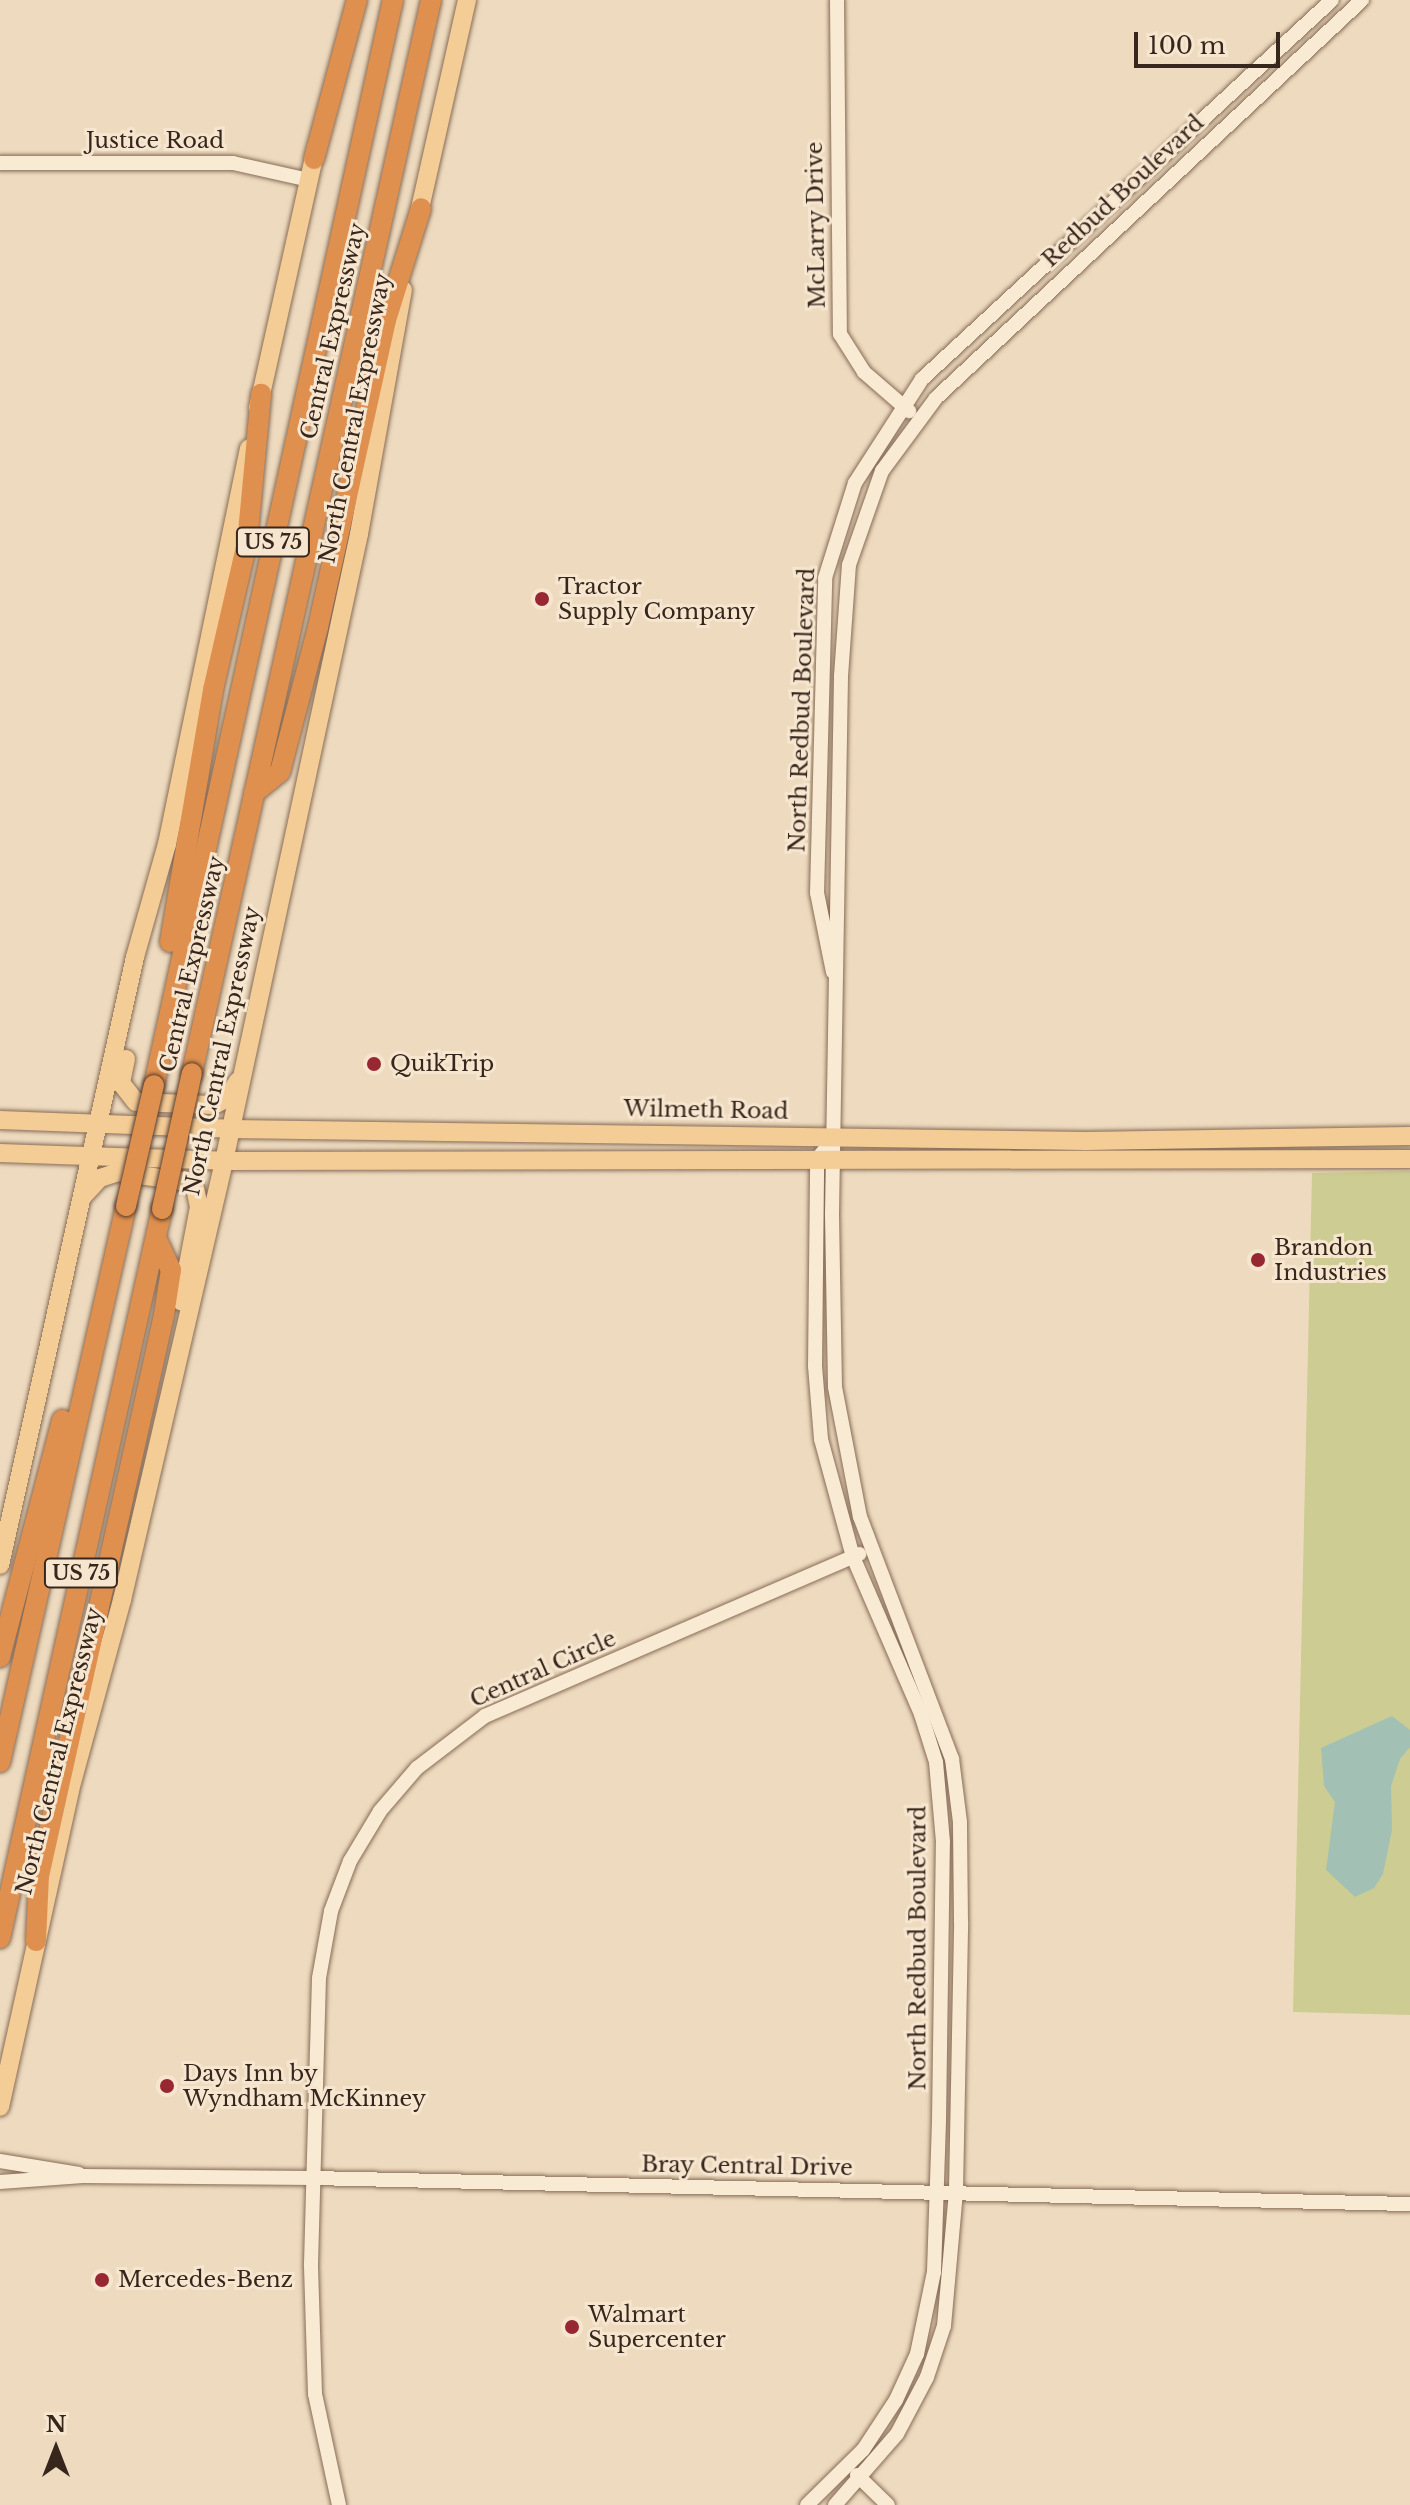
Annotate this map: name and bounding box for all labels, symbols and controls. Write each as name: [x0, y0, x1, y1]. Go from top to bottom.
scale bar: [1138, 16, 1284, 66]
text: 100 m: [1148, 31, 1226, 60]
street label: Redbud Boulevard: [1037, 109, 1209, 273]
street label: Justice Road: [86, 128, 224, 154]
street label: McLarry Drive: [801, 141, 831, 309]
street label: Central Expressway: [295, 220, 371, 442]
street label: North Central Expressway: [314, 271, 396, 565]
road number: US 75: [235, 526, 311, 558]
street label: North Redbud Boulevard: [784, 567, 820, 853]
place label: Tractor Supply Company: [558, 573, 756, 624]
marker: Tractor Supply Company: [533, 590, 551, 608]
street label: Central Expressway: [154, 853, 230, 1075]
street label: North Central Expressway: [178, 904, 266, 1198]
place label: QuikTrip: [390, 1051, 494, 1077]
marker: QuikTrip: [365, 1055, 383, 1073]
street label: Wilmeth Road: [623, 1095, 789, 1125]
place label: Brandon Industries: [1274, 1234, 1387, 1286]
marker: Brandon Industries: [1249, 1251, 1267, 1269]
road number: US 75: [43, 1557, 119, 1589]
street label: North Central Expressway: [11, 1605, 107, 1897]
street label: Central Circle: [466, 1625, 620, 1713]
street label: North Redbud Boulevard: [905, 1806, 931, 2090]
place label: Days Inn by Wyndham McKinney: [183, 2060, 426, 2112]
marker: Days Inn by Wyndham McKinney: [158, 2077, 176, 2095]
street label: Bray Central Drive: [641, 2151, 853, 2181]
place label: Mercedes-Benz: [118, 2267, 293, 2293]
marker: Mercedes-Benz: [93, 2271, 111, 2289]
place label: Walmart Supercenter: [588, 2301, 726, 2352]
marker: Walmart Supercenter: [563, 2318, 581, 2336]
north arrow: [16, 2409, 96, 2489]
text: N: [46, 2411, 66, 2438]

